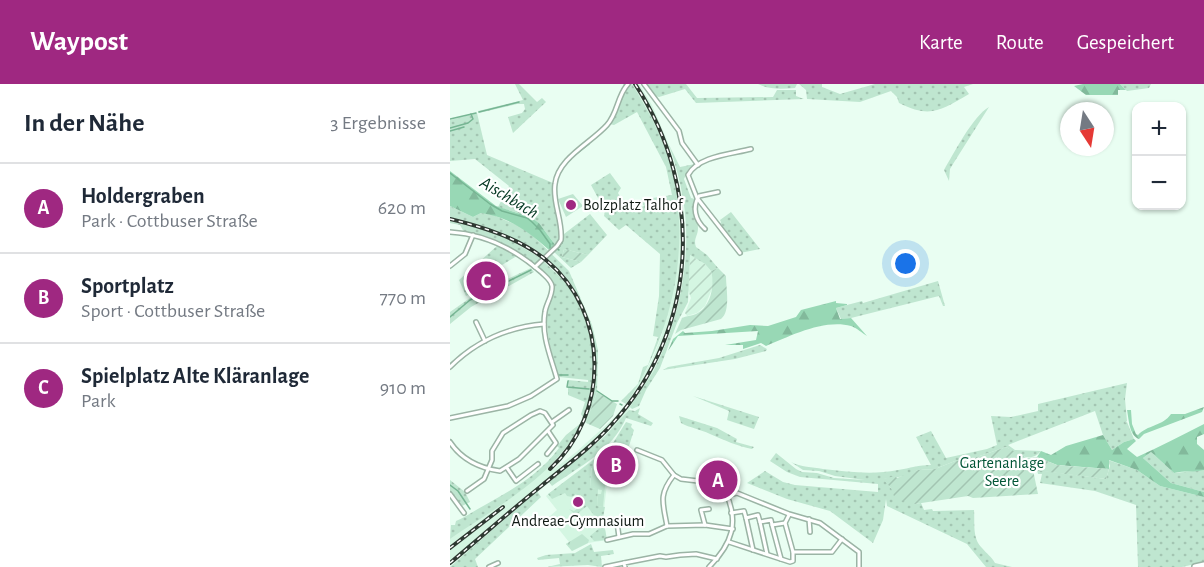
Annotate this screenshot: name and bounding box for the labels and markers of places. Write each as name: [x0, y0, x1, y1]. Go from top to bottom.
place label: Bolzplatz Talhof: [583, 197, 684, 213]
marker: Bolzplatz Talhof: [564, 198, 578, 212]
pin: C: [466, 258, 506, 304]
pin: B: [596, 442, 636, 488]
pin: A: [698, 458, 738, 502]
marker: Andreae-Gymnasium: [571, 495, 585, 509]
place label: Andreae-Gymnasium: [512, 513, 644, 530]

